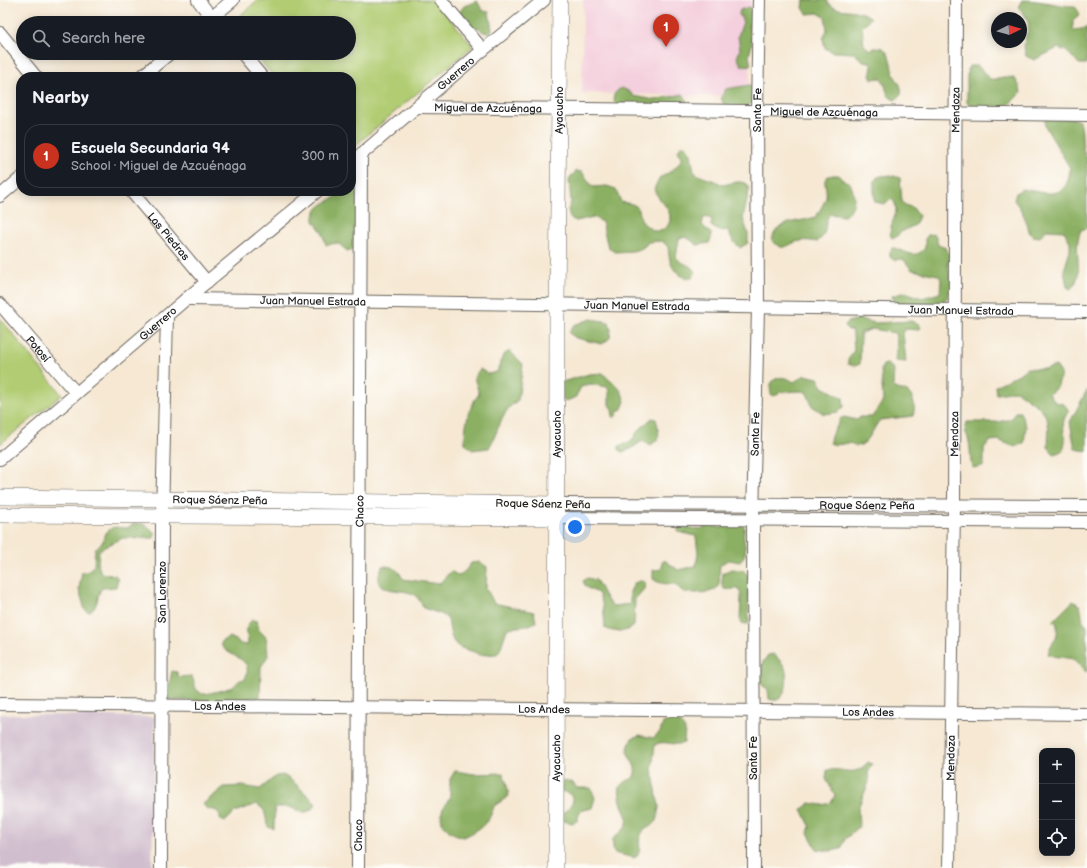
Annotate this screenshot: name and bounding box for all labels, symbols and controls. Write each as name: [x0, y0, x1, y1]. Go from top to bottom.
north arrow: [991, 12, 1027, 48]
pin: 1: [653, 14, 679, 47]
search box: [16, 16, 356, 60]
icon: search: [30, 27, 52, 49]
text: Search here: [62, 29, 145, 48]
street label: Guerrero: [434, 54, 477, 93]
street label: Ayacucho: [552, 86, 566, 134]
street label: Santa Fe: [750, 87, 764, 132]
street label: Mendoza: [949, 87, 962, 133]
text: Nearby: [32, 88, 89, 108]
street label: Miguel de Azcuénaga: [434, 101, 542, 115]
street label: Miguel de Azcuénaga: [770, 105, 878, 119]
text: Escuela Secundaria 94: [71, 139, 230, 158]
text: 1: [43, 148, 49, 164]
text: 300 m: [301, 148, 339, 164]
text: School · Miguel de Azcuénaga: [71, 158, 246, 174]
street label: Las Piedras: [145, 210, 193, 263]
street label: Juan Manuel Estrada: [260, 294, 366, 308]
street label: Juan Manuel Estrada: [584, 298, 690, 313]
street label: Juan Manuel Estrada: [908, 303, 1014, 317]
street label: Guerrero: [136, 304, 179, 343]
street label: Potosí: [24, 333, 53, 365]
street label: Ayacucho: [550, 410, 563, 458]
street label: Santa Fe: [748, 411, 762, 456]
street label: Mendoza: [948, 411, 961, 457]
street label: Roque Sáenz Peña: [172, 493, 268, 507]
street label: Chaco: [353, 495, 366, 527]
street label: Roque Sáenz Peña: [495, 497, 591, 511]
street label: Roque Sáenz Peña: [819, 498, 915, 512]
your location: [565, 517, 585, 537]
street label: San Lorenzo: [155, 561, 168, 623]
street label: Los Andes: [194, 699, 247, 713]
street label: Los Andes: [518, 702, 571, 716]
street label: Los Andes: [842, 705, 895, 719]
street label: Ayacucho: [550, 734, 563, 782]
street label: Santa Fe: [747, 735, 760, 780]
street label: Mendoza: [944, 735, 957, 781]
map controls: [1039, 748, 1075, 856]
button: +: [1039, 748, 1075, 784]
button: −: [1039, 784, 1075, 820]
street label: Chaco: [352, 819, 365, 851]
button: locate: [1039, 820, 1075, 856]

